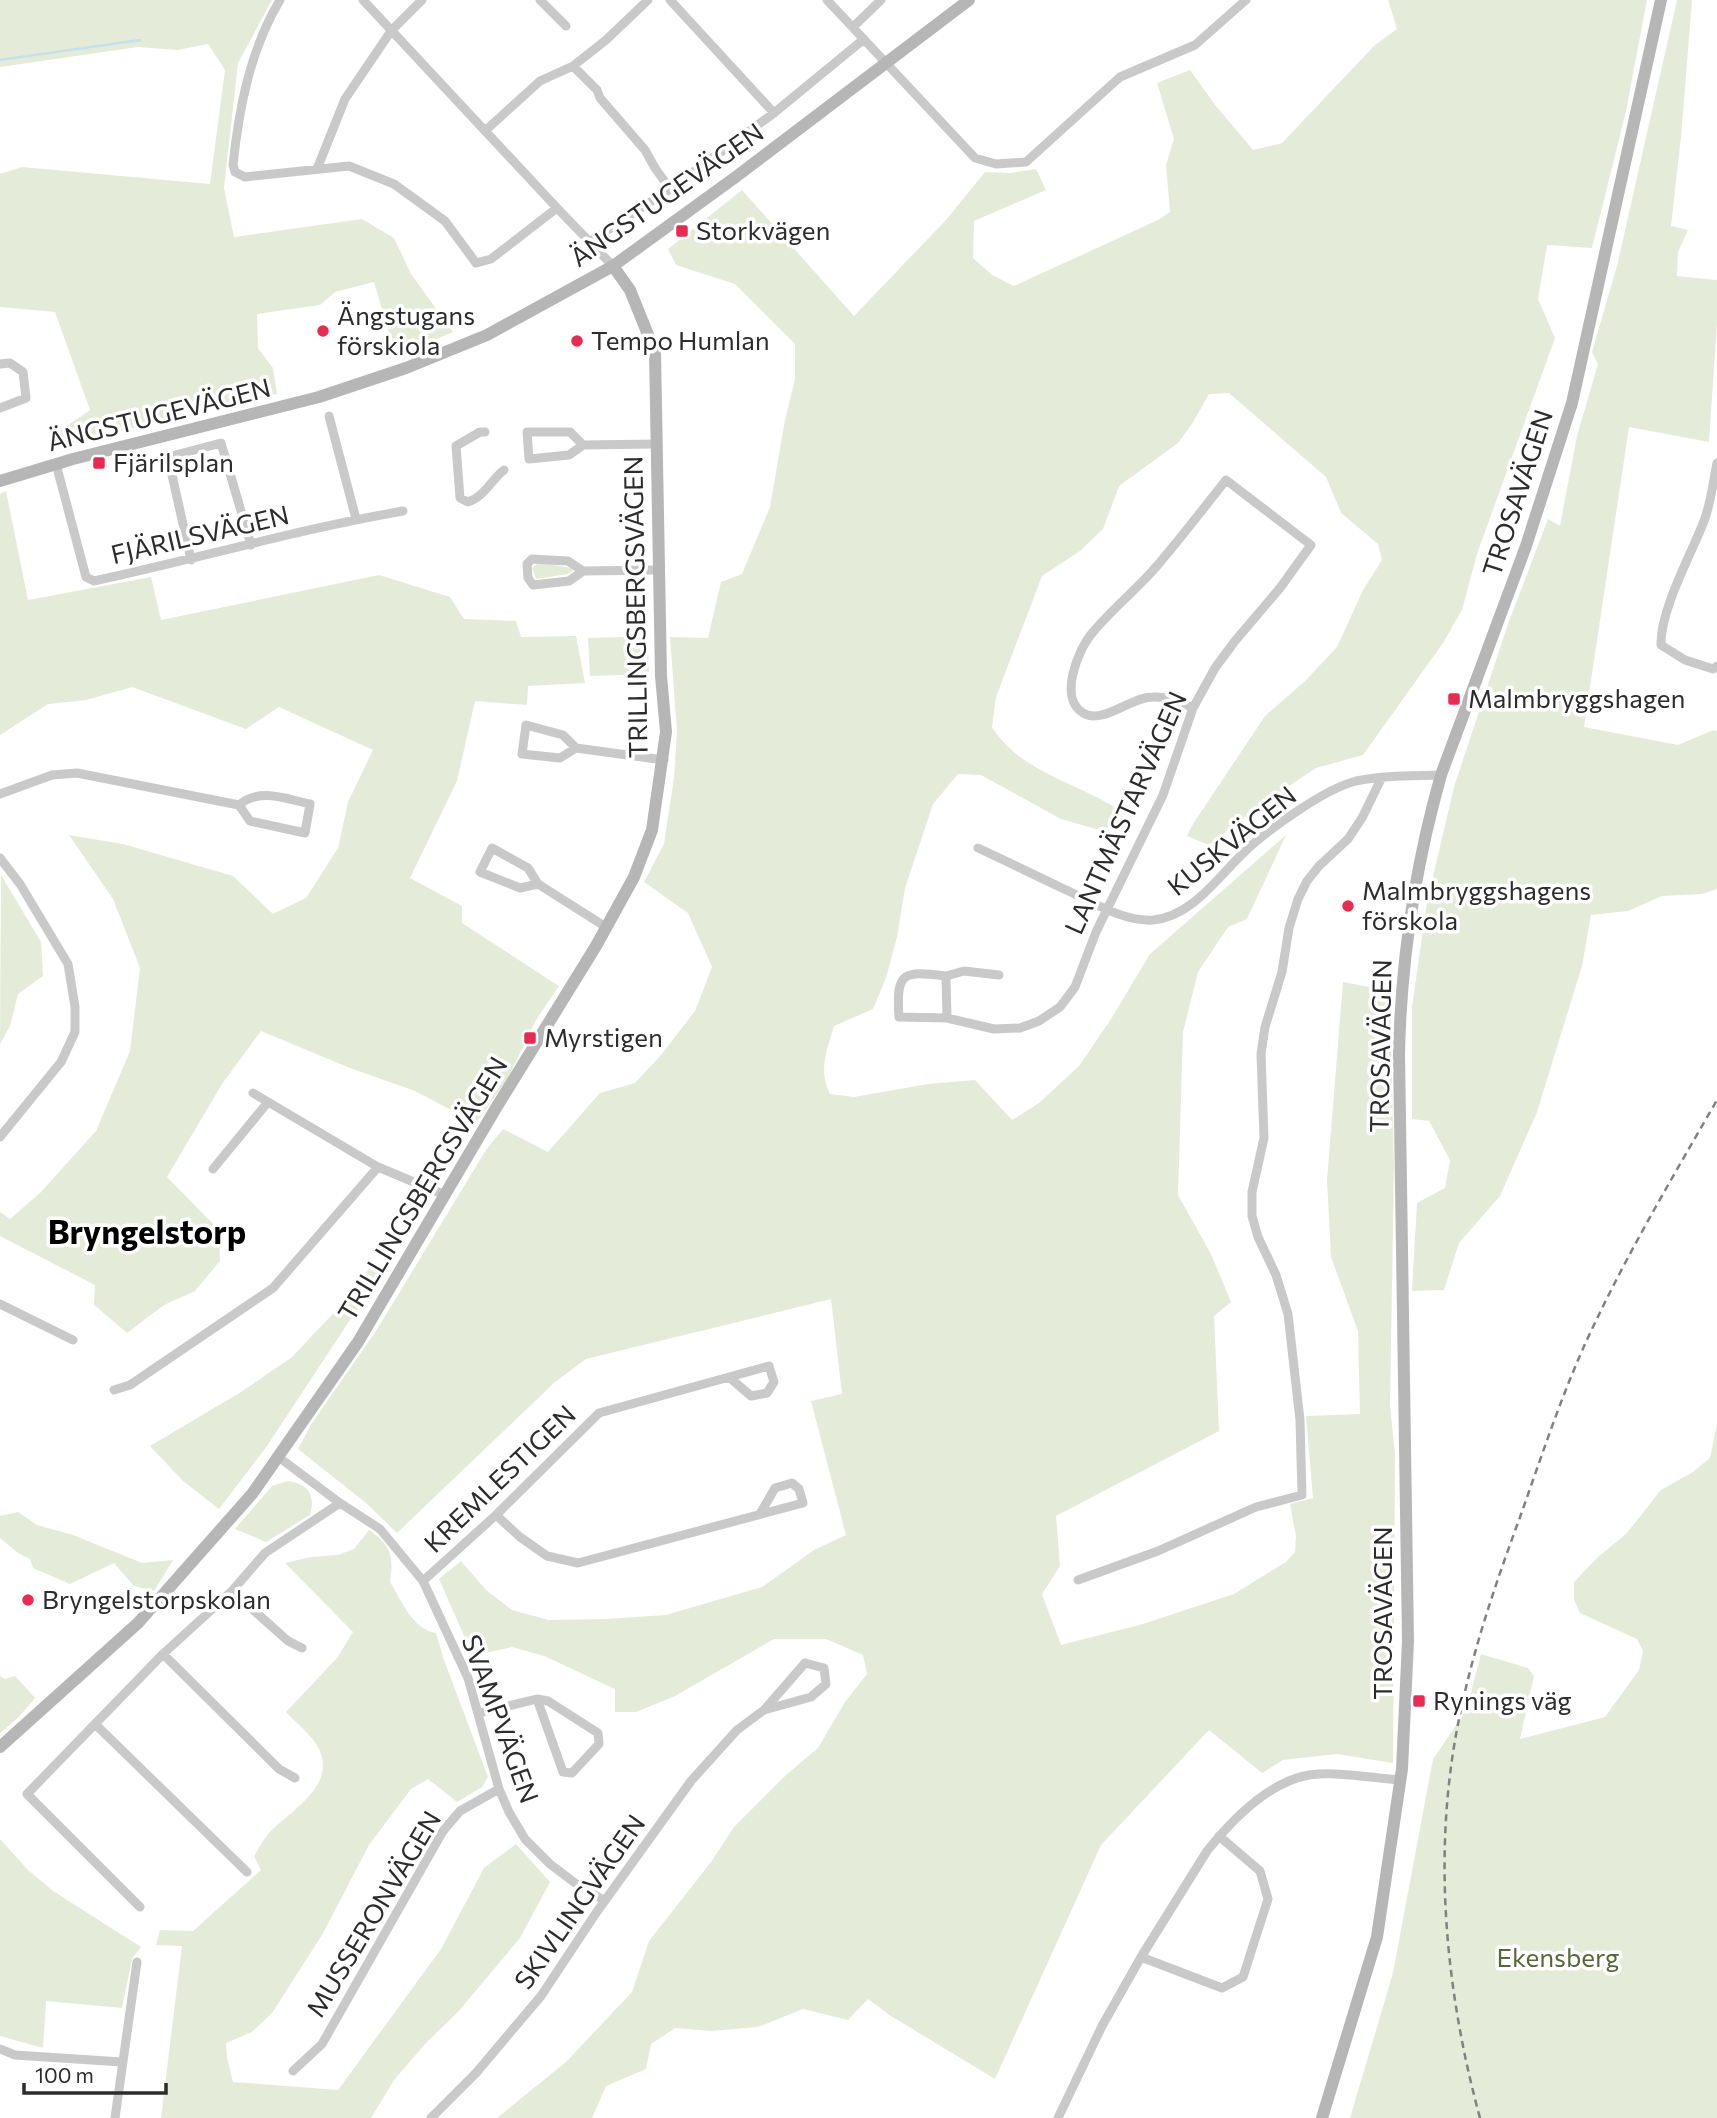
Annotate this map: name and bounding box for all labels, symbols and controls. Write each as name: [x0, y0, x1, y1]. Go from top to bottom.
street label: ÄNGSTUGEVÄGEN: [564, 115, 769, 272]
place label: Storkvägen: [696, 214, 830, 245]
marker: Storkvägen: [674, 223, 690, 239]
place label: Ängstugans förskiola: [337, 299, 475, 360]
marker: Ängstugans förskiola: [315, 323, 331, 339]
place label: Tempo Humlan: [591, 324, 770, 355]
marker: Tempo Humlan: [569, 333, 585, 349]
street label: ÄNGSTUGEVÄGEN: [44, 371, 273, 456]
street label: TROSAVÄGEN: [1475, 405, 1558, 580]
place label: Fjärilsplan: [113, 446, 234, 477]
marker: Fjärilsplan: [91, 455, 107, 471]
street label: TRILLINGSBERGSVÄGEN: [616, 456, 653, 759]
street label: FJÄRILSVÄGEN: [108, 498, 292, 569]
place label: Malmbryggshagen: [1468, 682, 1685, 713]
street label: LANTMÄSTARVÄGEN: [1057, 686, 1192, 939]
marker: Malmbryggshagen: [1446, 691, 1462, 707]
street label: KUSKVÄGEN: [1161, 779, 1302, 901]
place label: Malmbryggshagens förskola: [1362, 874, 1591, 935]
marker: Malmbryggshagens förskola: [1340, 898, 1356, 914]
street label: TROSAVÄGEN: [1362, 959, 1397, 1133]
place label: Myrstigen: [544, 1021, 663, 1052]
marker: Myrstigen: [522, 1030, 538, 1046]
street label: TRILLINGSBERGSVÄGEN: [331, 1051, 513, 1326]
district label: Bryngelstorp: [48, 1210, 246, 1251]
street label: KREMLESTIGEN: [417, 1398, 581, 1558]
street label: TROSAVÄGEN: [1366, 1526, 1397, 1700]
place label: Bryngelstorpskolan: [42, 1583, 271, 1614]
marker: Bryngelstorpskolan: [20, 1592, 36, 1608]
street label: SVAMPVÄGEN: [457, 1630, 546, 1807]
place label: Rynings väg: [1433, 1684, 1572, 1715]
marker: Rynings väg: [1411, 1693, 1427, 1709]
street label: MUSSERONVÄGEN: [299, 1805, 446, 2022]
street label: SKIVLINGVÄGEN: [507, 1808, 650, 1994]
park label: Ekensberg: [1497, 1941, 1619, 1972]
scale bar: [24, 2052, 166, 2096]
text: 100 m: [35, 2062, 94, 2087]

